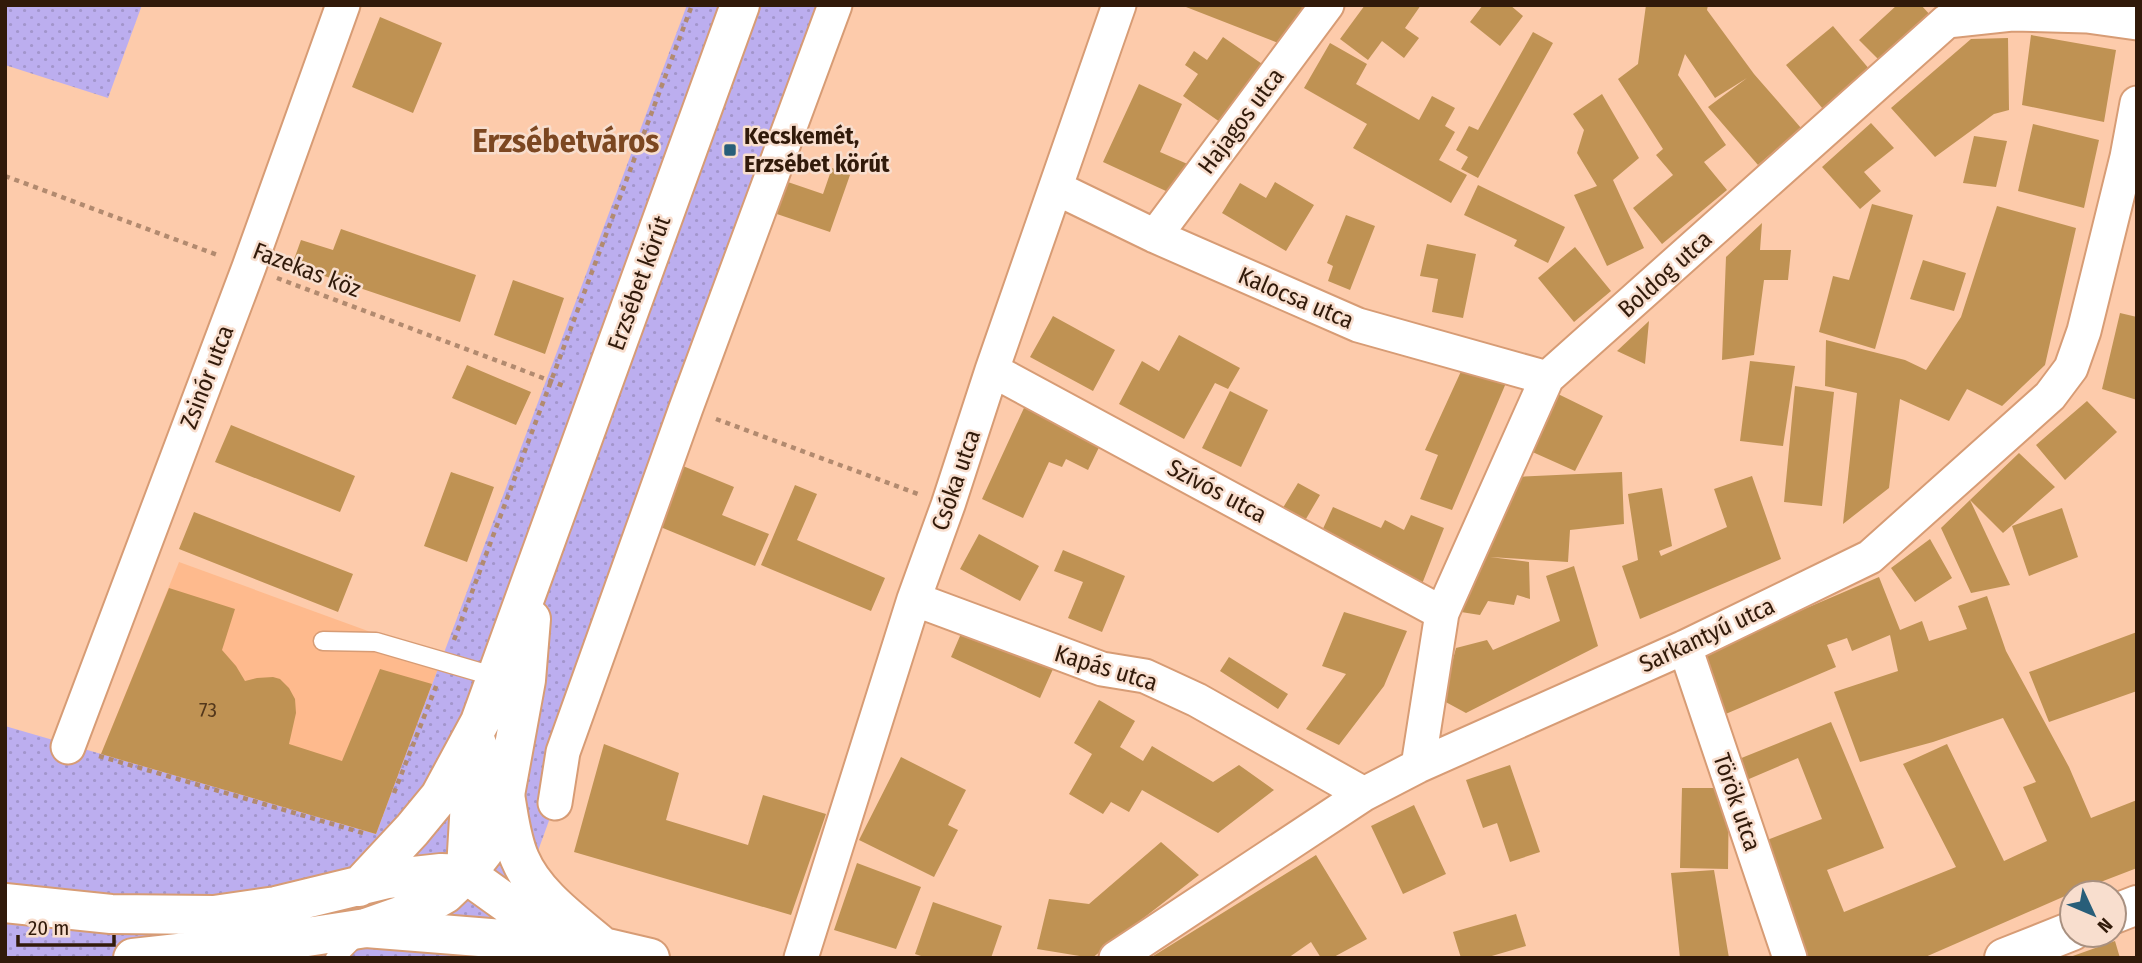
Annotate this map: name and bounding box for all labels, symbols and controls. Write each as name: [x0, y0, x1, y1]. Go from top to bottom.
street label: Hajagos utca: [1192, 63, 1290, 179]
district label: Erzsébetváros: [473, 122, 659, 160]
place label: Kecskemét, Erzsébet körút: [744, 122, 890, 178]
marker: Kecskemét, Erzsébet körút: [722, 142, 738, 158]
street label: Erzsébet körút: [602, 212, 676, 354]
street label: Boldog utca: [1612, 225, 1718, 323]
street label: Fazekas köz: [249, 237, 365, 303]
street label: Kalocsa utca: [1234, 261, 1358, 335]
street label: Zsinór utca: [175, 321, 239, 433]
street label: Csóka utca: [926, 426, 986, 534]
street label: Szívós utca: [1163, 453, 1271, 529]
street label: Sarkantyú utca: [1635, 592, 1779, 678]
street label: Kapás utca: [1051, 639, 1161, 697]
house number: 73: [199, 697, 217, 723]
street label: Török utca: [1707, 750, 1767, 854]
north arrow: [2058, 879, 2128, 949]
scale bar: [18, 904, 114, 948]
text: N: [2093, 913, 2117, 938]
text: 20 m: [28, 915, 69, 941]

